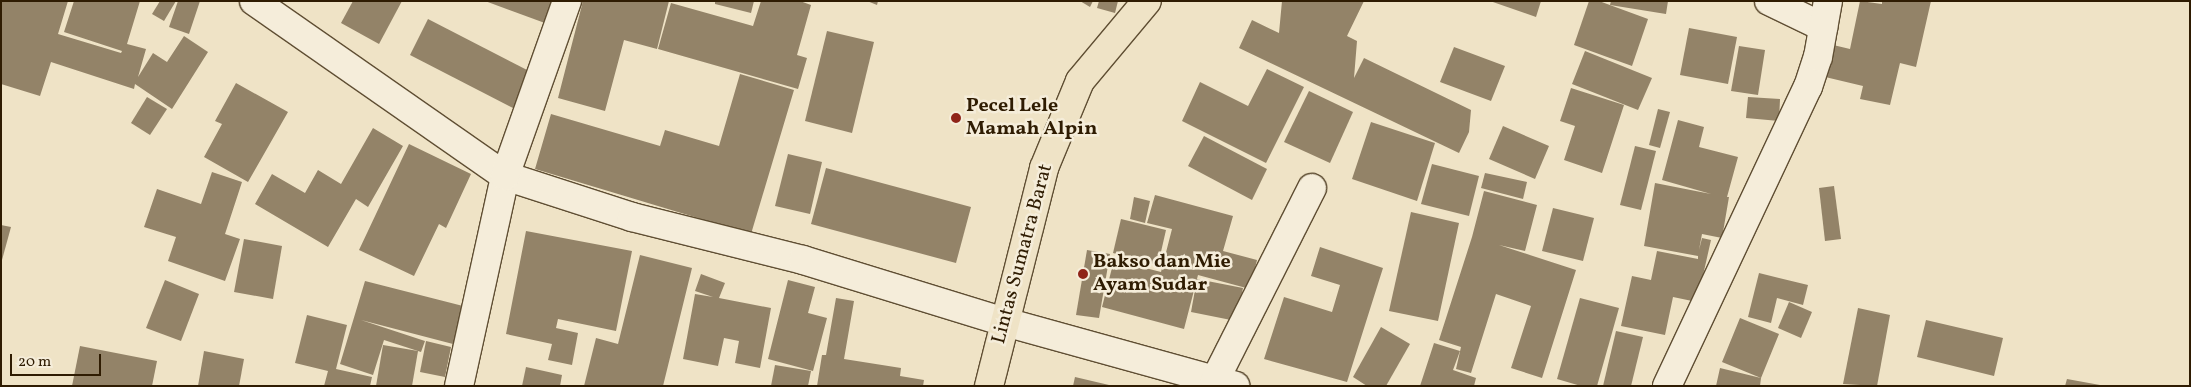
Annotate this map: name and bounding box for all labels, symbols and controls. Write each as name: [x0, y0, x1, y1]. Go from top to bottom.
place label: Pecel Lele Mamah Alpin: [966, 94, 1097, 141]
marker: Pecel Lele Mamah Alpin: [950, 112, 962, 124]
street label: Lintas Sumatra Barat: [987, 161, 1059, 347]
place label: Bakso dan Mie Ayam Sudar: [1093, 250, 1231, 297]
marker: Bakso dan Mie Ayam Sudar: [1077, 268, 1089, 280]
scale bar: [12, 344, 104, 376]
text: 20 m: [18, 352, 51, 373]

